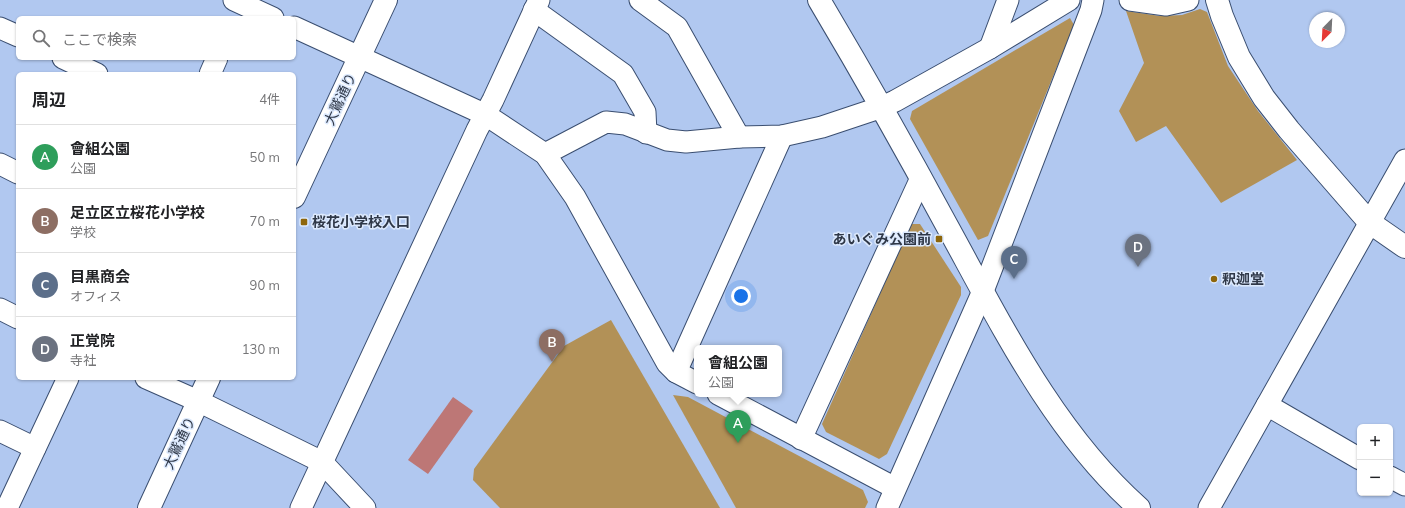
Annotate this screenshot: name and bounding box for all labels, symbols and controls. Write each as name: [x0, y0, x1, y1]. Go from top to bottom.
north arrow: [1309, 12, 1345, 48]
search box: [16, 16, 296, 60]
icon: search: [30, 27, 52, 49]
text: ここで検索: [62, 30, 137, 49]
street label: 大鷲通り: [320, 70, 360, 128]
text: 周辺: [32, 89, 66, 110]
text: 4件: [259, 91, 280, 107]
text: 會組公園: [70, 139, 130, 158]
text: A: [40, 149, 50, 165]
text: 50 m: [250, 149, 280, 165]
text: 公園: [70, 160, 96, 176]
text: 足立区立桜花小学校: [70, 203, 205, 222]
text: B: [41, 213, 49, 229]
text: 70 m: [250, 213, 280, 229]
place label: 桜花小学校入口: [312, 213, 410, 231]
marker: 桜花小学校入口: [299, 217, 309, 227]
text: 学校: [70, 224, 96, 240]
place label: あいぐみ公園前: [833, 230, 931, 248]
marker: あいぐみ公園前: [934, 234, 944, 244]
pin: D: [1125, 234, 1151, 267]
pin: C: [1001, 246, 1027, 279]
text: 目黒商会: [70, 267, 130, 286]
place label: 釈迦堂: [1222, 270, 1264, 288]
marker: 釈迦堂: [1209, 274, 1219, 284]
text: C: [41, 277, 49, 293]
text: 90 m: [250, 277, 280, 293]
your location: [731, 286, 751, 306]
text: オフィス: [70, 288, 122, 304]
pin: B: [539, 329, 565, 362]
text: 正覚院: [70, 331, 115, 350]
text: D: [40, 341, 50, 357]
text: 130 m: [242, 341, 280, 357]
popup: [694, 345, 782, 397]
text: 寺社: [70, 352, 96, 368]
text: 會組公園: [708, 353, 768, 372]
text: 公園: [708, 374, 734, 390]
pin: A: [725, 410, 751, 443]
street label: 大鷲通り: [159, 414, 199, 472]
map controls: [1357, 424, 1393, 496]
button: +: [1357, 424, 1393, 460]
button: −: [1357, 460, 1393, 496]

